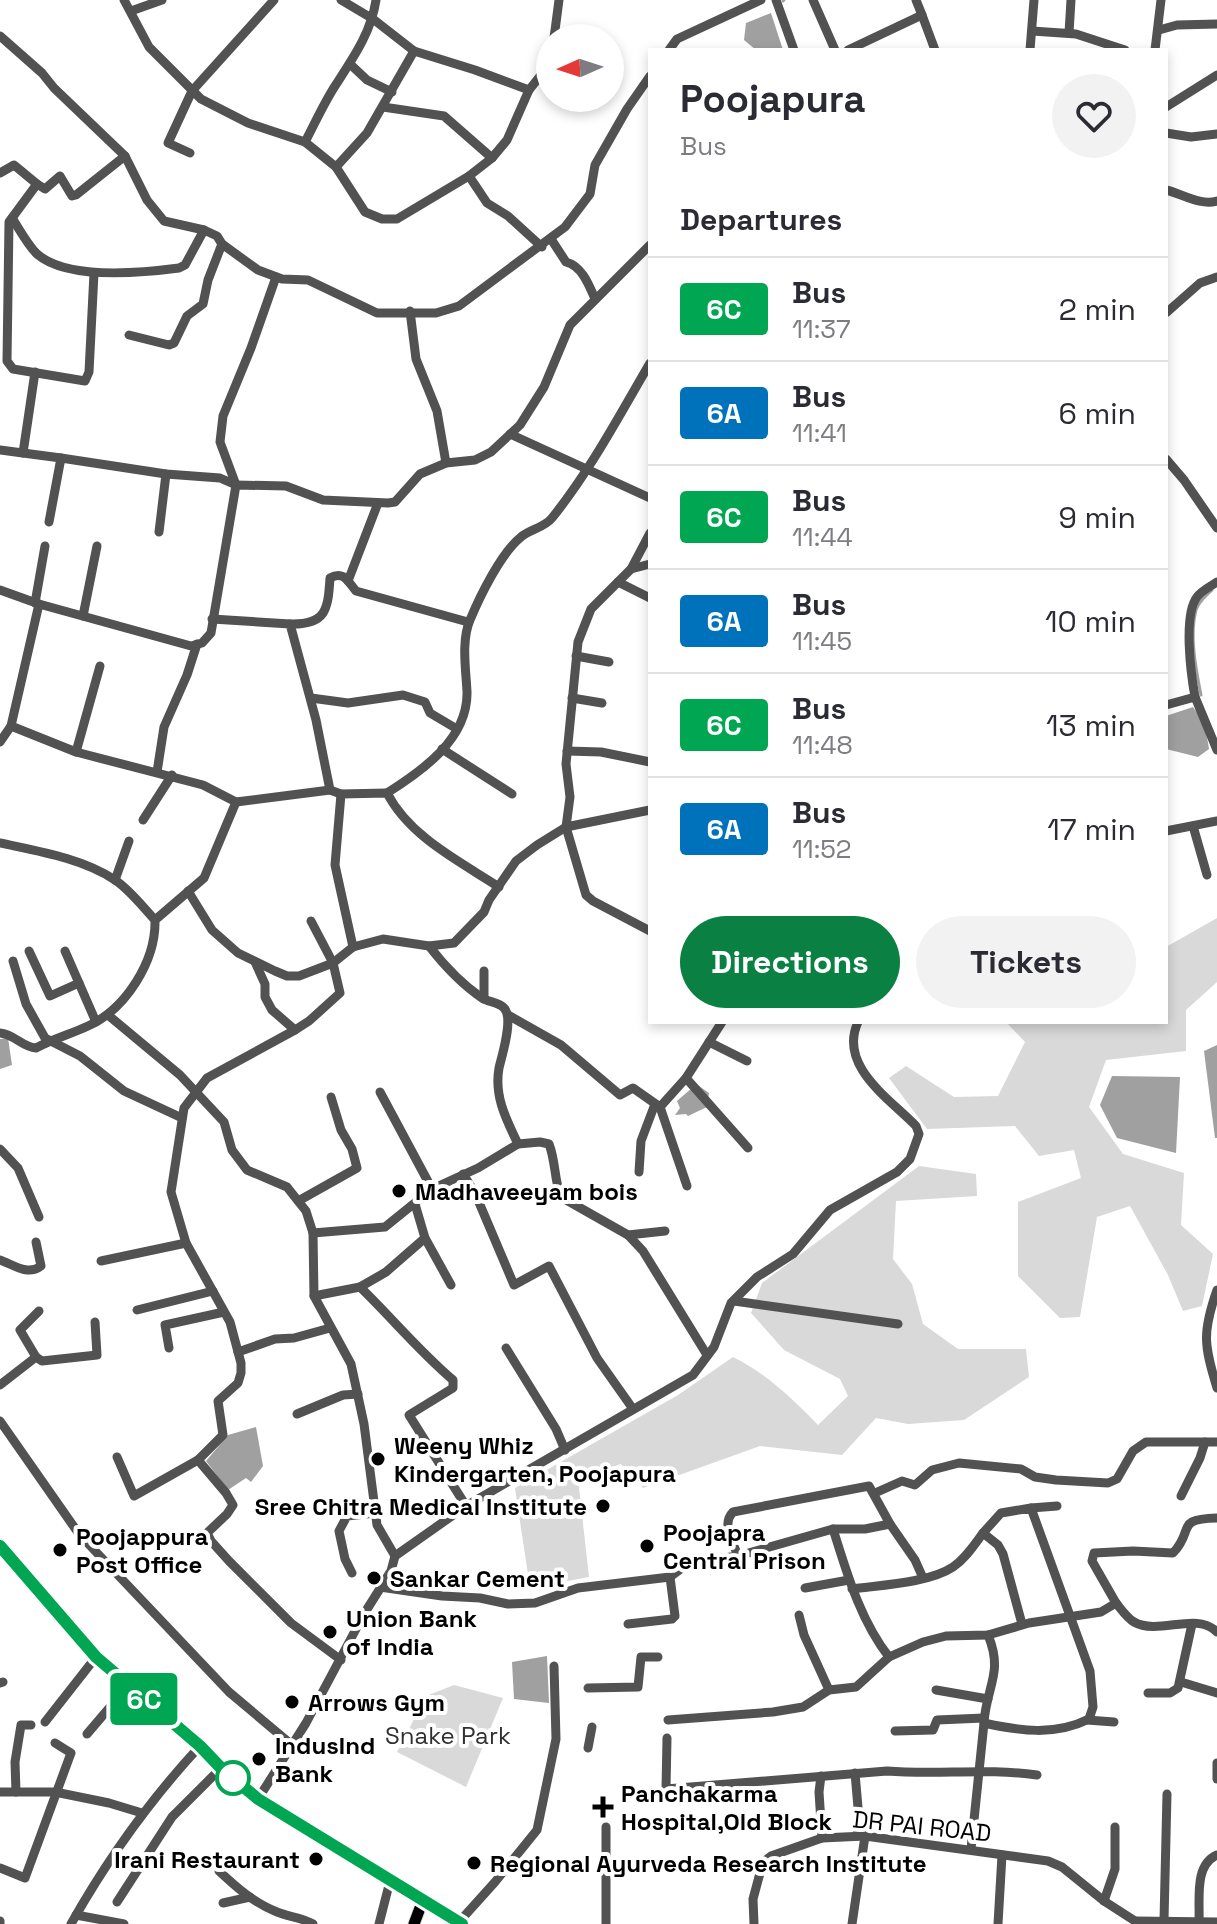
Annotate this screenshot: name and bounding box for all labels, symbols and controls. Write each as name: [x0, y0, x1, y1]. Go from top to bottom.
north arrow: [536, 24, 624, 112]
map controls: [536, 24, 624, 112]
button: heart: [1052, 74, 1136, 158]
text: Poojapura: [680, 75, 865, 123]
text: Bus: [680, 129, 727, 163]
text: Departures: [680, 200, 842, 239]
text: Bus: [792, 273, 846, 312]
text: 2 min: [1059, 290, 1136, 329]
text: 6C: [706, 291, 742, 327]
text: 11:37: [792, 312, 851, 346]
text: Bus: [792, 377, 846, 416]
text: 6 min: [1058, 394, 1136, 433]
text: 6A: [706, 395, 742, 431]
text: 11:41: [792, 416, 847, 450]
text: Bus: [792, 481, 846, 520]
text: 9 min: [1058, 498, 1136, 537]
text: 6C: [706, 499, 742, 535]
text: 11:44: [792, 520, 853, 554]
text: Bus: [792, 585, 846, 624]
text: 10 min: [1045, 602, 1136, 641]
text: 6A: [706, 603, 742, 639]
text: 11:45: [792, 624, 852, 658]
text: Bus: [792, 689, 846, 728]
text: 13 min: [1046, 706, 1136, 745]
text: 6C: [706, 707, 742, 743]
text: 11:48: [792, 728, 853, 762]
text: Bus: [792, 793, 846, 832]
text: 17 min: [1047, 810, 1136, 849]
text: 6A: [706, 811, 742, 847]
text: 11:52: [792, 832, 851, 866]
button: Directions: [680, 916, 900, 1008]
button: Tickets: [916, 916, 1136, 1008]
place label: Madhaveeyam bois: [415, 1176, 638, 1207]
marker: Madhaveeyam bois: [390, 1182, 408, 1200]
place label: Weeny Whiz Kindergarten, Poojapura: [394, 1430, 676, 1489]
marker: Weeny Whiz Kindergarten, Poojapura: [369, 1450, 387, 1468]
place label: Sree Chitra Medical Institute: [255, 1491, 587, 1522]
marker: Sree Chitra Medical Institute: [594, 1497, 612, 1515]
place label: Poojapra Central Prison: [663, 1517, 826, 1576]
place label: Poojappura Post Office: [76, 1521, 209, 1580]
marker: Poojapra Central Prison: [638, 1537, 656, 1555]
marker: Poojappura Post Office: [51, 1541, 69, 1559]
place label: Sankar Cement: [390, 1563, 565, 1594]
marker: Sankar Cement: [365, 1569, 383, 1587]
place label: Union Bank of India: [346, 1603, 477, 1662]
marker: Union Bank of India: [321, 1623, 339, 1641]
line badge: 6C: [108, 1673, 180, 1725]
text: 6C: [126, 1681, 162, 1717]
place label: Arrows Gym: [308, 1687, 445, 1718]
marker: Arrows Gym: [283, 1693, 301, 1711]
park label: Snake Park: [385, 1720, 511, 1751]
place label: IndusInd Bank: [275, 1730, 375, 1789]
marker: IndusInd Bank: [250, 1750, 268, 1768]
unlabelled marker: [216, 1761, 250, 1795]
place label: Panchakarma Hospital,Old Block: [621, 1778, 833, 1837]
marker: Panchakarma Hospital,Old Block: [592, 1796, 614, 1818]
street label: DR PAI ROAD: [851, 1803, 993, 1849]
place label: Irani Restaurant: [114, 1844, 300, 1875]
place label: Regional Ayurveda Research Institute: [490, 1848, 927, 1879]
marker: Irani Restaurant: [307, 1850, 325, 1868]
marker: Regional Ayurveda Research Institute: [465, 1854, 483, 1872]

